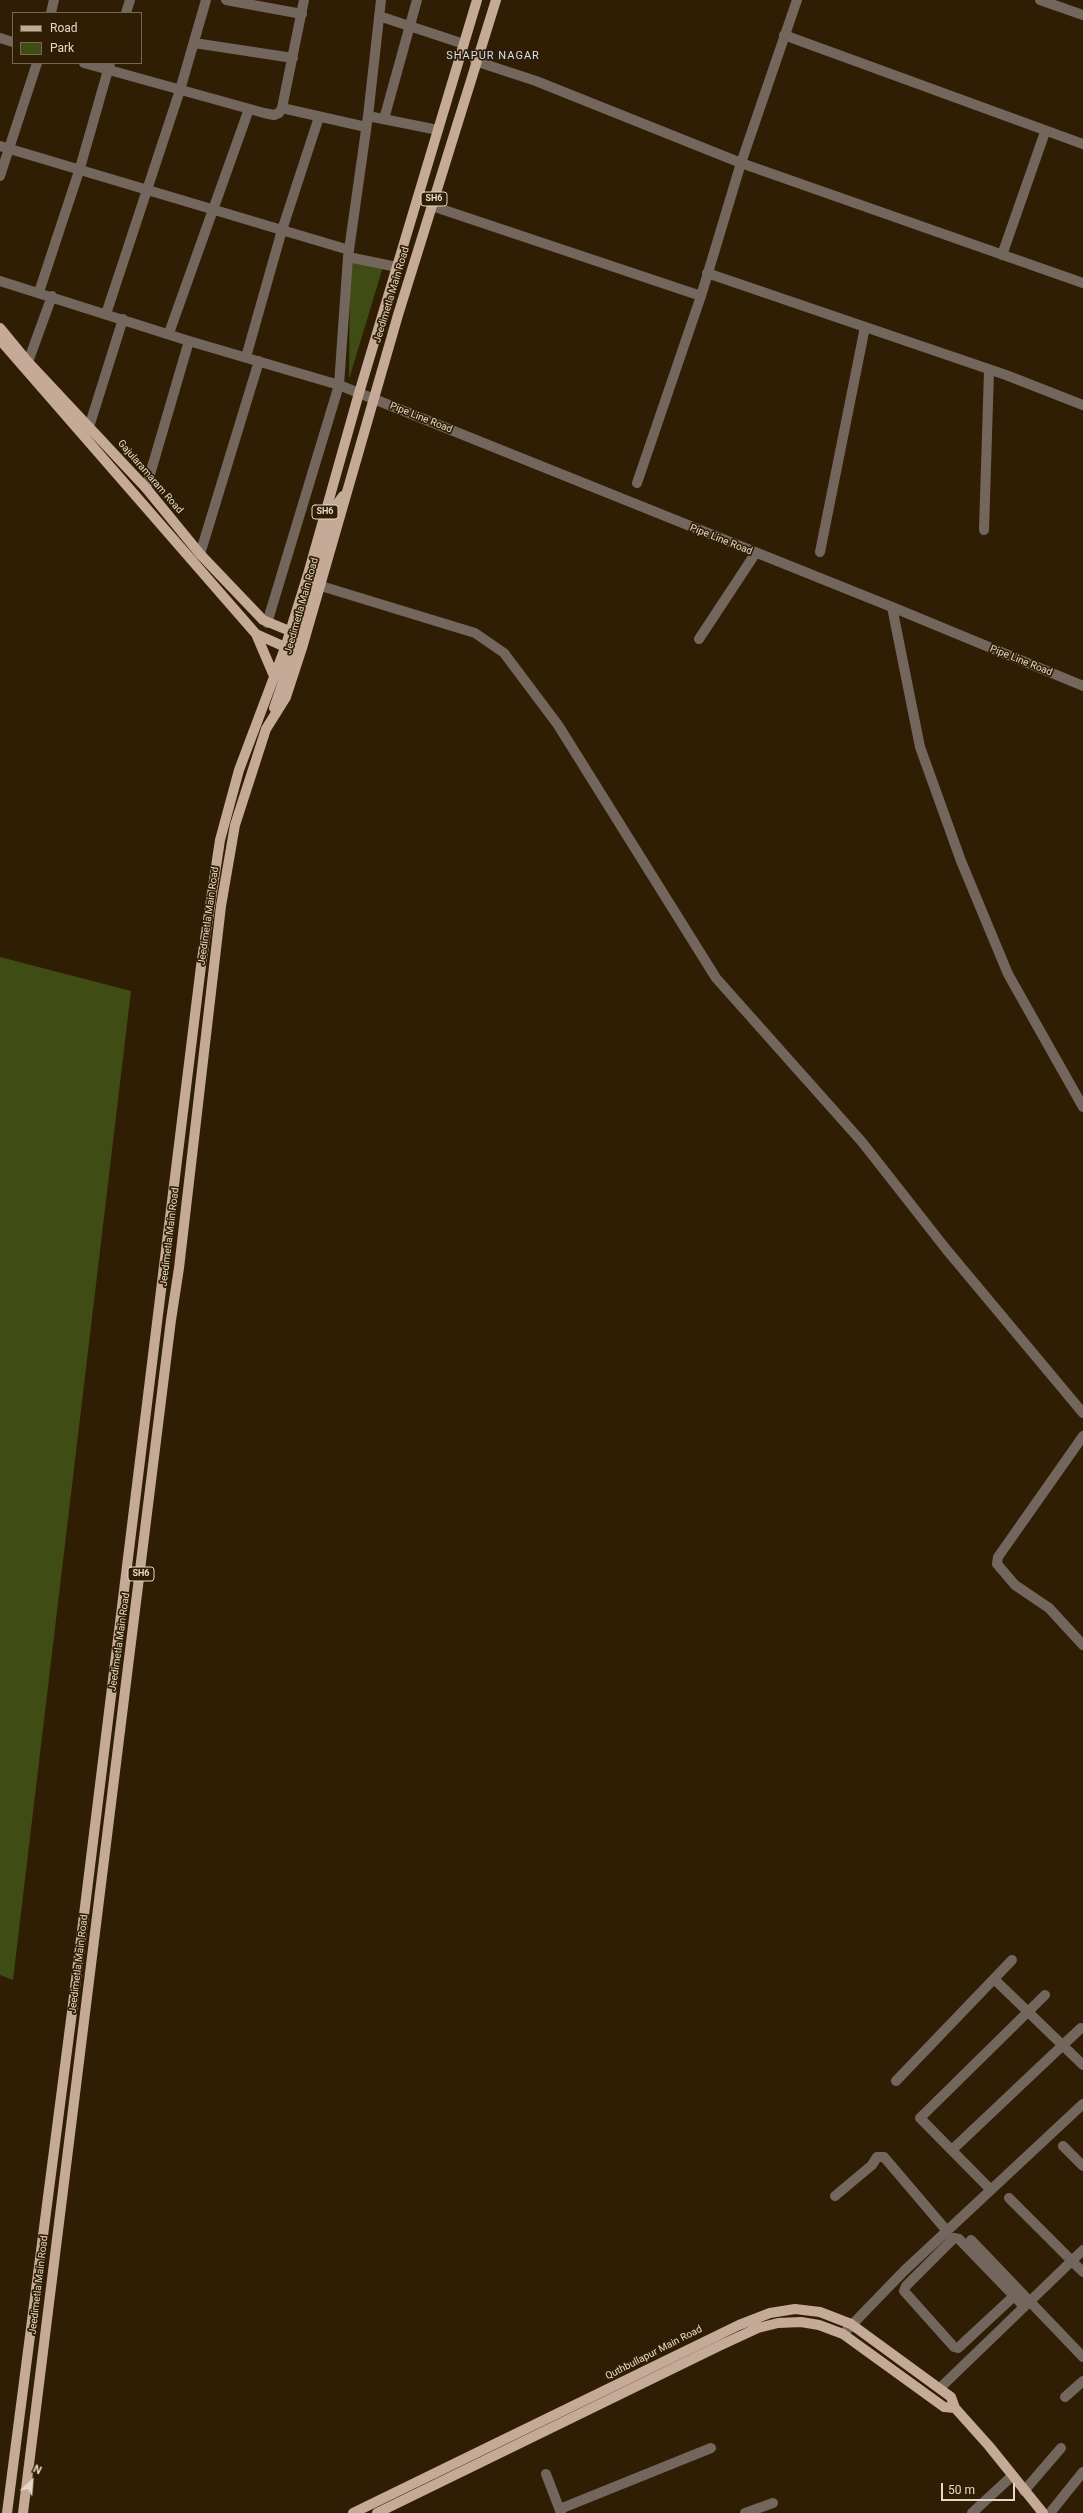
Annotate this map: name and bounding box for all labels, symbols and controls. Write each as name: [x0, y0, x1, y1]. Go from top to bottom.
legend: [12, 12, 142, 64]
text: Road: [50, 21, 78, 35]
text: Park: [50, 41, 74, 55]
district label: SHAPUR NAGAR: [446, 49, 540, 63]
road number: SH6: [421, 192, 447, 206]
street label: Jeedimetla Main Road: [372, 246, 412, 344]
street label: Pipe Line Road: [388, 400, 454, 436]
street label: Gajularamaram Road: [115, 438, 185, 516]
road number: SH6: [312, 505, 338, 519]
street label: Pipe Line Road: [688, 522, 754, 558]
street label: Jeedimetla Main Road: [283, 557, 321, 655]
street label: Pipe Line Road: [988, 643, 1054, 679]
street label: Jeedimetla Main Road: [196, 866, 222, 966]
street label: Jeedimetla Main Road: [158, 1187, 182, 1287]
road number: SH6: [128, 1567, 154, 1581]
street label: Jeedimetla Main Road: [107, 1592, 133, 1692]
street label: Jeedimetla Main Road: [67, 1914, 91, 2014]
street label: Jeedimetla Main Road: [27, 2235, 51, 2335]
street label: Quthbullapur Main Road: [604, 2323, 704, 2383]
north arrow: [12, 2461, 52, 2501]
text: N: [31, 2462, 44, 2477]
scale bar: [943, 2475, 1017, 2501]
text: 50 m: [948, 2483, 975, 2497]

